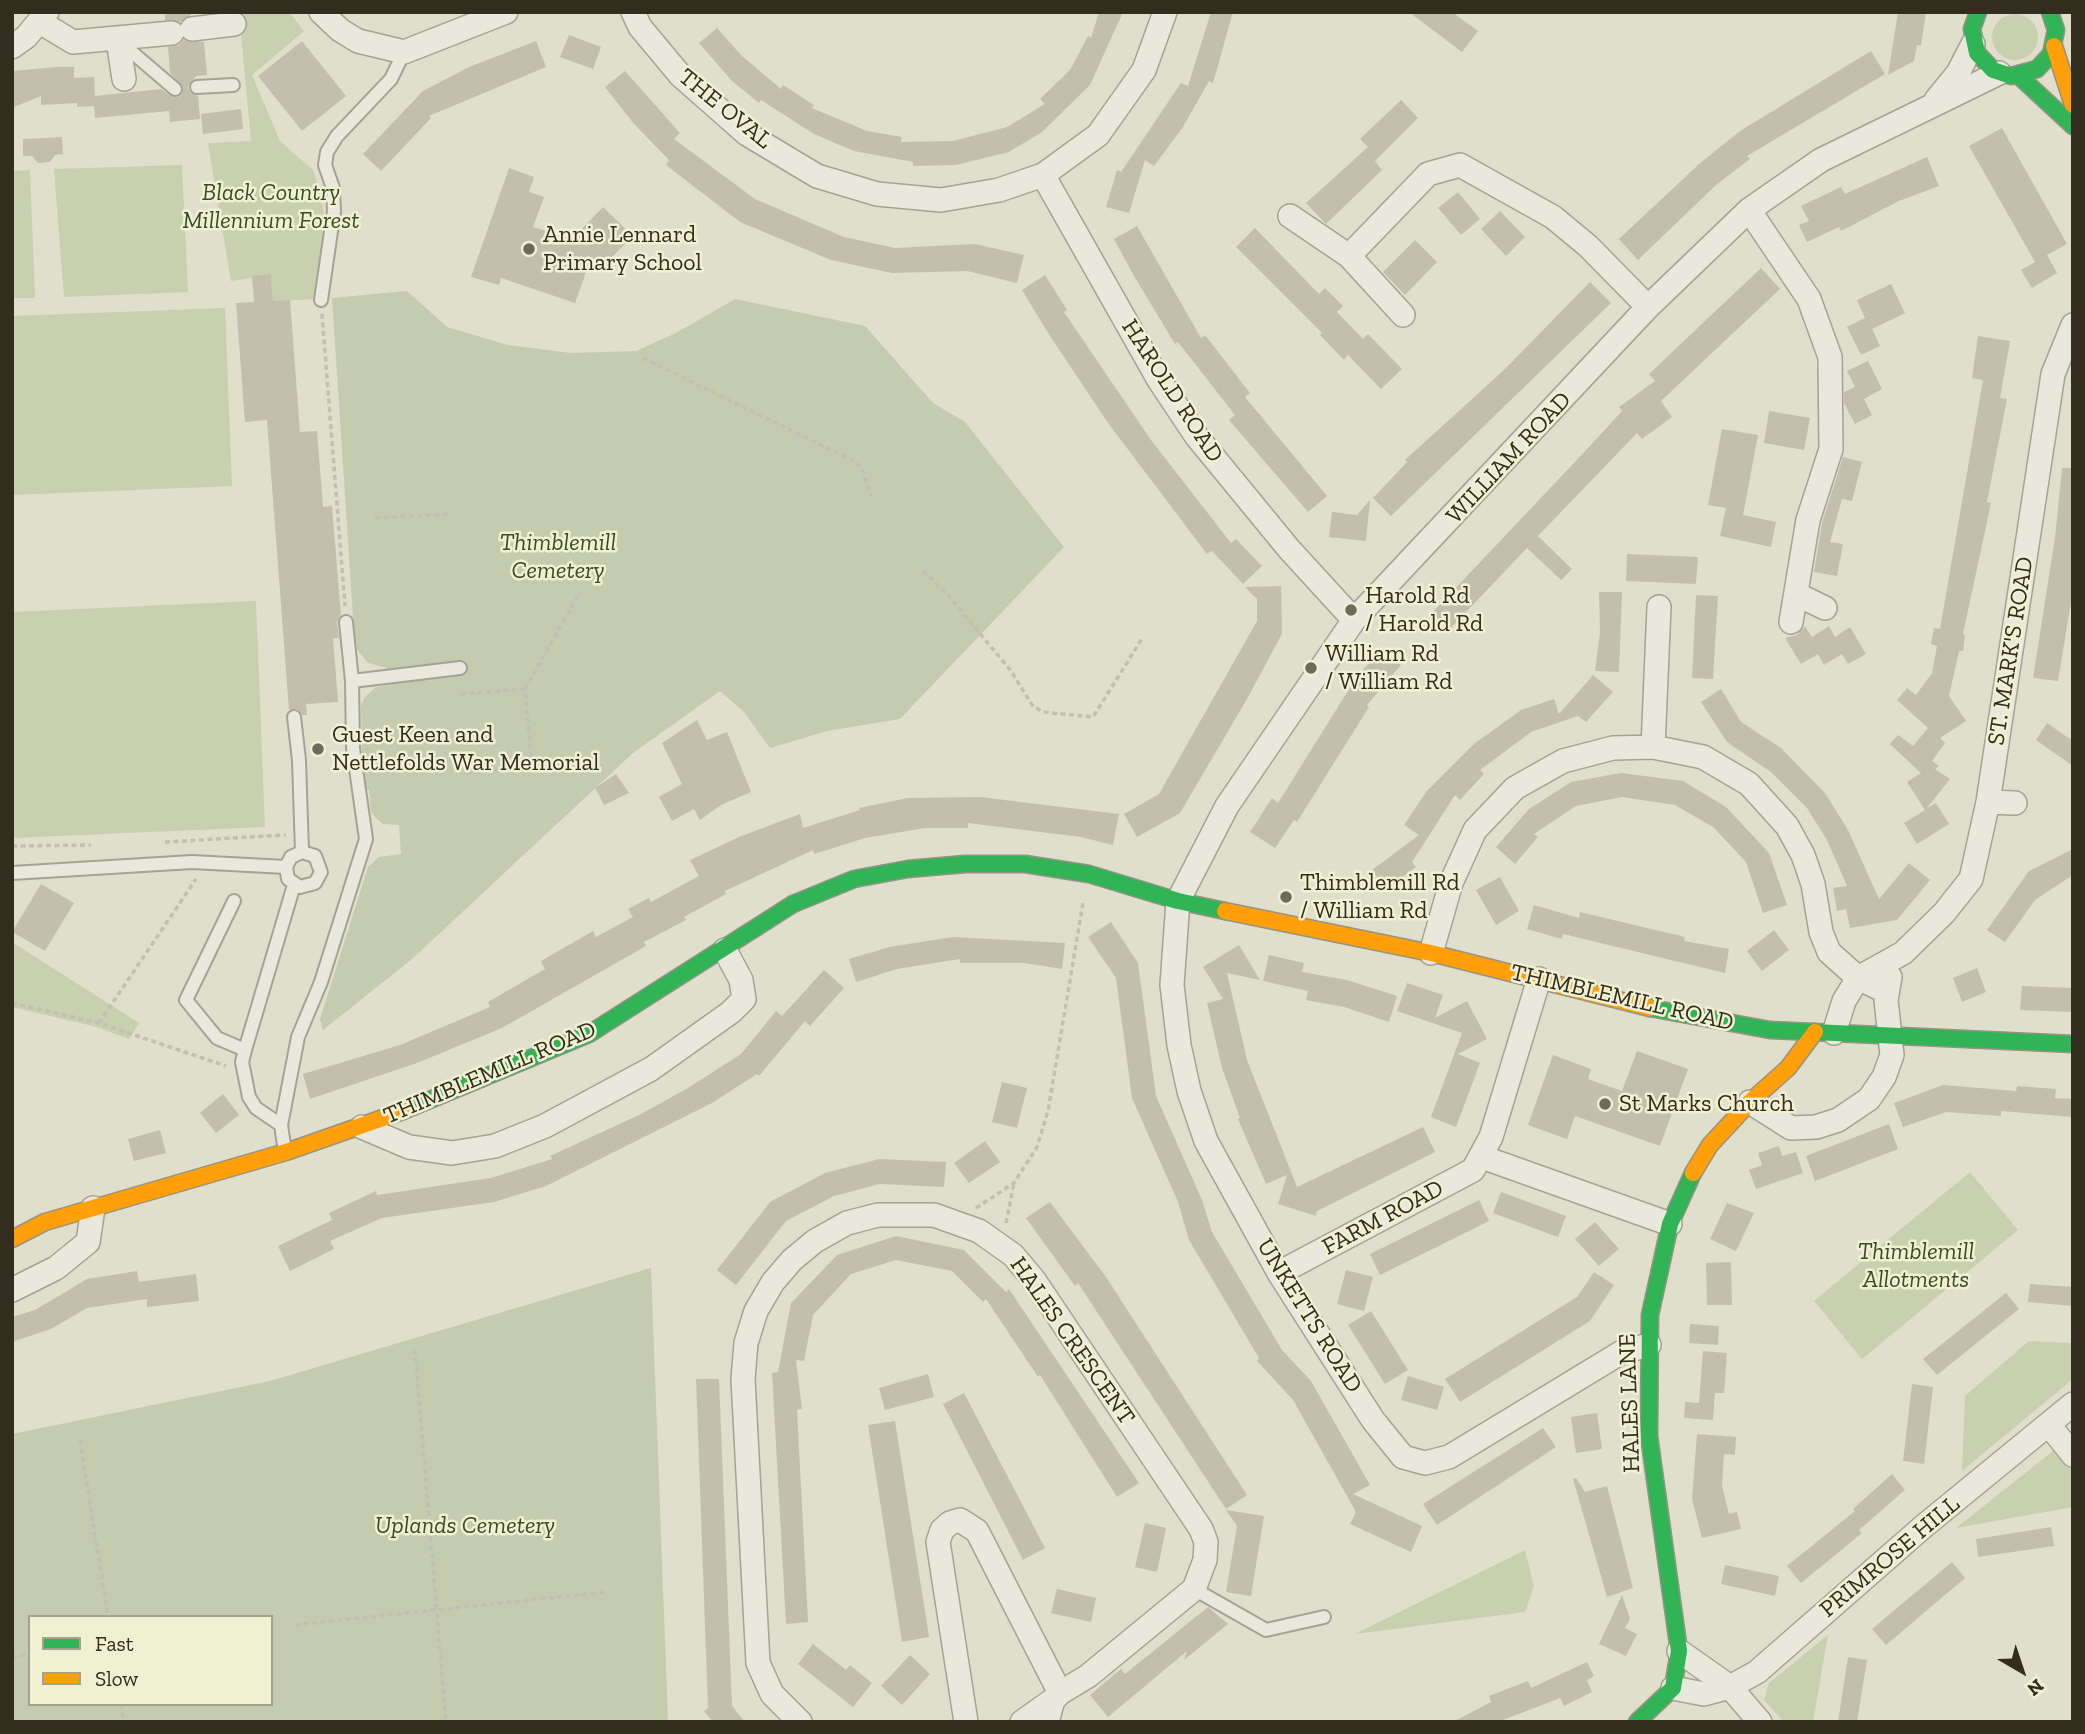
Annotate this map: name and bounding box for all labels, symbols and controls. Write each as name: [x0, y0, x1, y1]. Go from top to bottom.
street label: THE OVAL: [672, 63, 778, 155]
park label: Black Country Millennium Forest: [182, 179, 360, 235]
place label: Annie Lennard Primary School: [543, 221, 702, 277]
marker: Annie Lennard Primary School: [521, 241, 537, 257]
street label: HAROLD ROAD: [1115, 314, 1229, 468]
street label: WILLIAM ROAD: [1440, 386, 1578, 530]
park label: Thimblemill Cemetery: [500, 529, 616, 585]
street label: ST. MARK'S ROAD: [1982, 555, 2040, 747]
place label: Harold Rd / Harold Rd: [1365, 582, 1483, 638]
marker: Harold Rd / Harold Rd: [1343, 602, 1359, 618]
place label: William Rd / William Rd: [1325, 640, 1452, 696]
marker: William Rd / William Rd: [1303, 660, 1319, 676]
place label: Guest Keen and Nettlefolds War Memorial: [332, 721, 599, 777]
marker: Guest Keen and Nettlefolds War Memorial: [310, 741, 326, 757]
place label: Thimblemill Rd / William Rd: [1300, 869, 1460, 925]
marker: Thimblemill Rd / William Rd: [1278, 889, 1294, 905]
street label: THIMBLEMILL ROAD: [1508, 958, 1736, 1038]
street label: THIMBLEMILL ROAD: [379, 1015, 601, 1131]
place label: St Marks Church: [1619, 1090, 1794, 1118]
marker: St Marks Church: [1597, 1096, 1613, 1112]
street label: FARM ROAD: [1317, 1174, 1449, 1262]
street label: UNKETTS ROAD: [1250, 1234, 1368, 1398]
park label: Thimblemill Allotments: [1858, 1238, 1974, 1294]
street label: HALES CRESCENT: [1003, 1251, 1141, 1431]
street label: HALES LANE: [1613, 1333, 1647, 1473]
street label: PRIMROSE HILL: [1814, 1490, 1966, 1624]
park label: Uplands Cemetery: [375, 1512, 555, 1540]
legend: [28, 1615, 273, 1706]
text: Fast: [95, 1631, 134, 1656]
north arrow: [1987, 1636, 2057, 1706]
text: Slow: [95, 1666, 138, 1691]
text: N: [2023, 1674, 2048, 1701]

